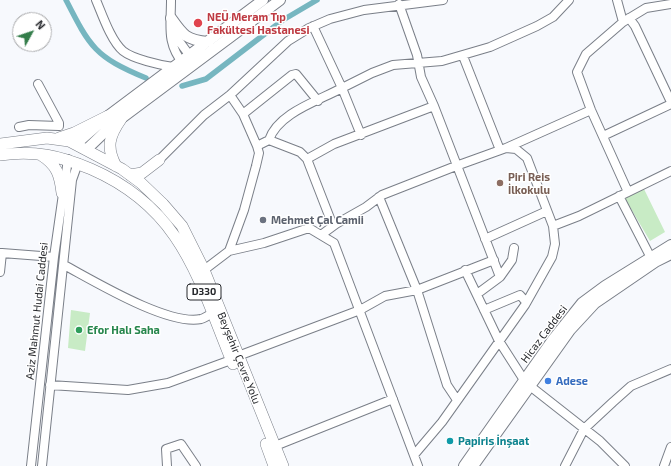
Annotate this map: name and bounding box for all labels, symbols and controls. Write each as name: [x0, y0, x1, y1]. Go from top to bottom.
place label: NEÜ Meram Tıp Fakültesi Hastanesi: [207, 10, 309, 36]
north arrow: [12, 12, 52, 52]
text: N: [33, 17, 48, 32]
marker: NEÜ Meram Tıp Fakültesi Hastanesi: [192, 17, 204, 29]
place label: Piri Reis İlkokulu: [508, 170, 550, 196]
marker: Piri Reis İlkokulu: [495, 178, 505, 188]
place label: Mehmet Çal Camii: [271, 213, 364, 227]
marker: Mehmet Çal Camii: [258, 215, 268, 225]
street label: Aziz Mahmut Hudai Caddesi: [23, 242, 51, 380]
road number: D330: [187, 284, 221, 300]
street label: Hicaz Caddesi: [518, 303, 570, 365]
street label: Beyşehir Çevre Yolu: [215, 310, 263, 406]
place label: Efor Halı Saha: [87, 323, 160, 337]
marker: Efor Halı Saha: [74, 325, 84, 335]
place label: Adese: [556, 374, 588, 388]
marker: Adese: [543, 376, 553, 386]
place label: Papiris İnşaat: [458, 434, 529, 448]
marker: Papiris İnşaat: [445, 436, 455, 446]

